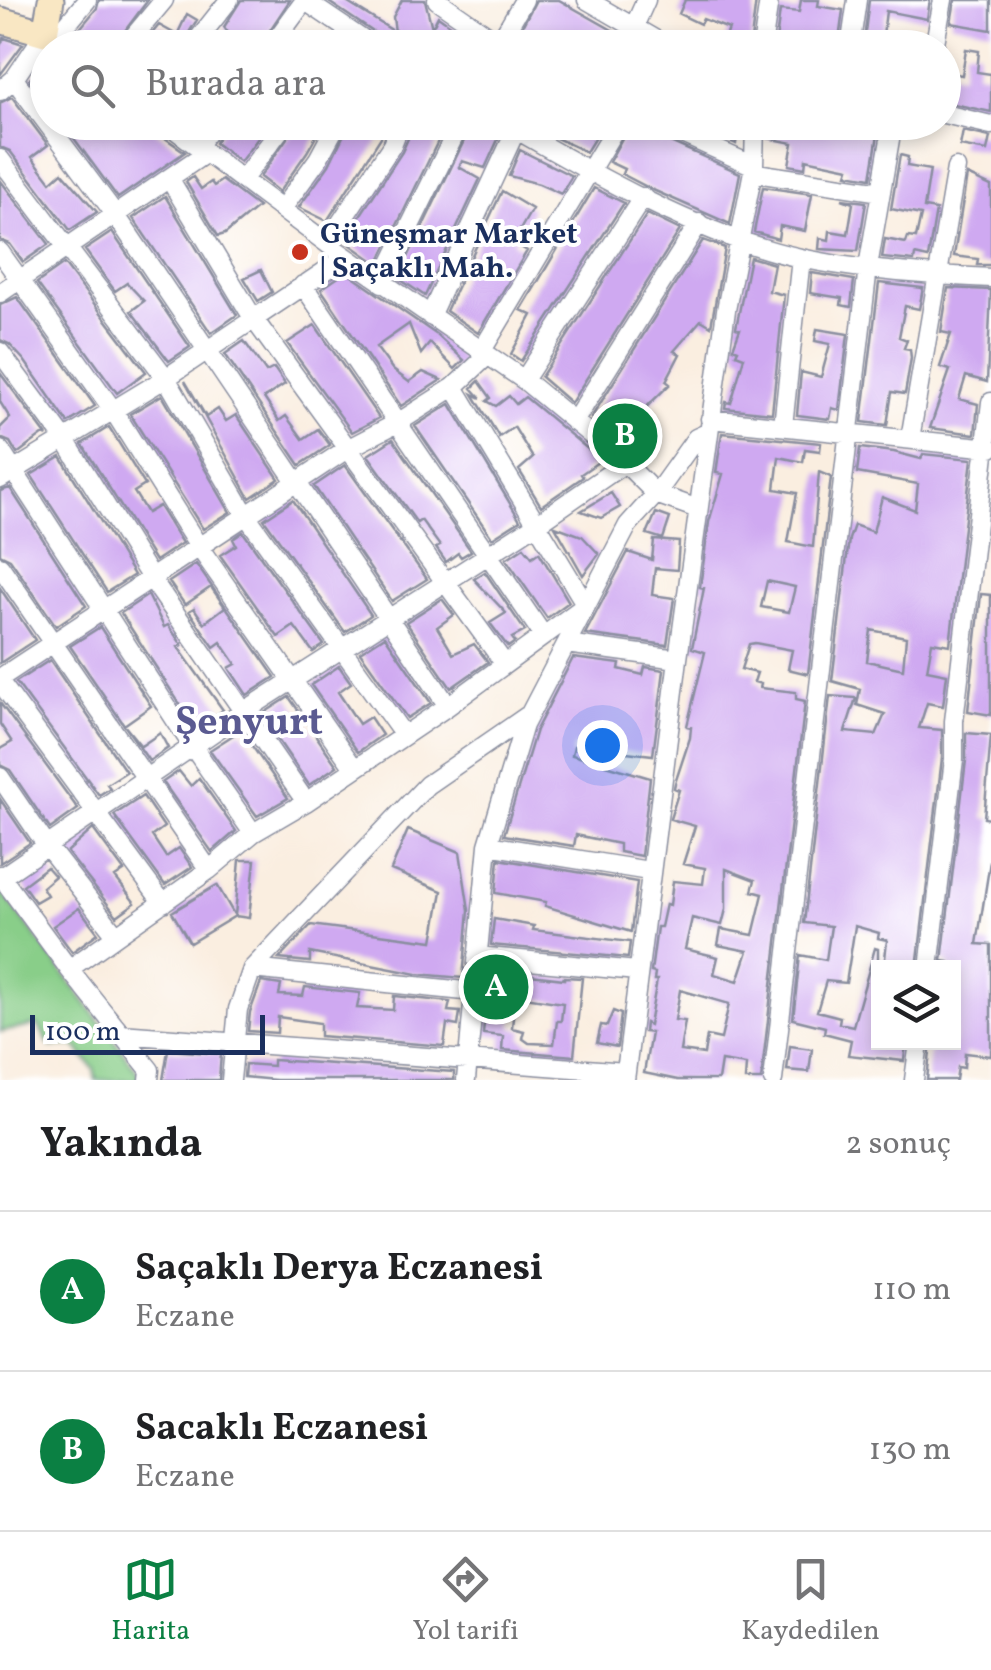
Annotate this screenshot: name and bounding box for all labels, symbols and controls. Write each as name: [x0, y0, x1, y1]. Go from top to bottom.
search box: [30, 30, 961, 140]
icon: search: [65, 58, 120, 113]
text: Burada ara: [145, 59, 327, 112]
place label: Güneşmar Market | Saçaklı Mah.: [320, 214, 578, 290]
marker: Güneşmar Market | Saçaklı Mah.: [289, 241, 311, 263]
pin: B: [592, 398, 658, 474]
district label: Şenyurt: [175, 696, 323, 752]
your location: [577, 720, 628, 771]
pin: A: [464, 950, 528, 1024]
map controls: [871, 960, 961, 1050]
button: layers: [871, 960, 961, 1050]
scale bar: [30, 1010, 265, 1054]
text: 100 m: [45, 1013, 120, 1052]
text: Yakında: [40, 1116, 203, 1175]
text: 2 sonuç: [845, 1123, 951, 1167]
text: Saçaklı Derya Eczanesi: [135, 1243, 543, 1296]
text: A: [61, 1269, 84, 1313]
text: 110 m: [872, 1269, 951, 1313]
text: Eczane: [135, 1296, 235, 1340]
text: Sacaklı Eczanesi: [135, 1403, 428, 1456]
text: B: [62, 1429, 83, 1473]
text: 130 m: [869, 1429, 951, 1473]
text: Eczane: [135, 1456, 235, 1500]
tab: Harita: [111, 1552, 190, 1651]
tab: Yol tarifi: [413, 1552, 519, 1651]
tab: Kaydedilen: [741, 1552, 880, 1651]

